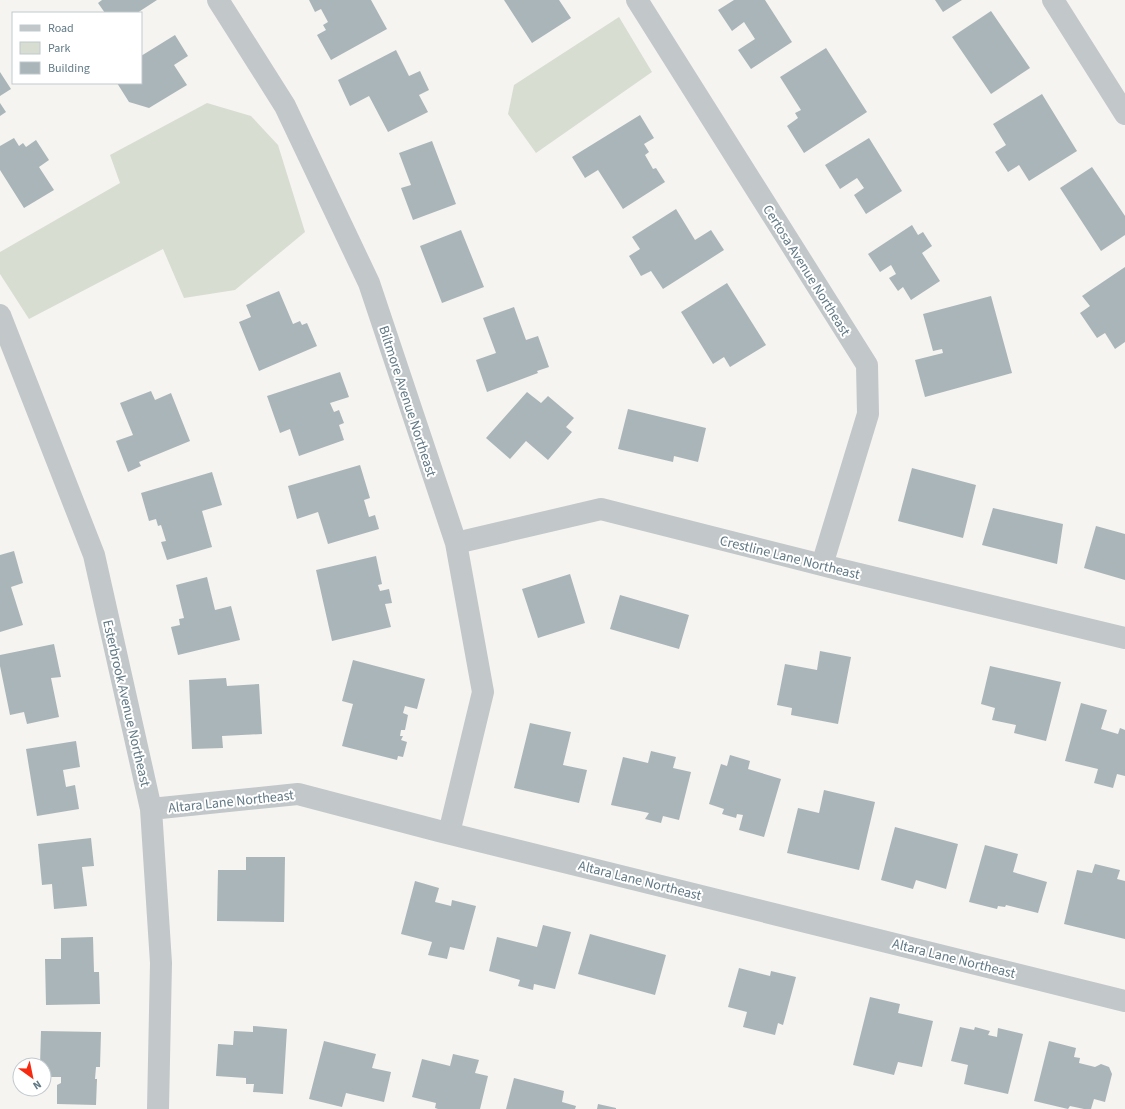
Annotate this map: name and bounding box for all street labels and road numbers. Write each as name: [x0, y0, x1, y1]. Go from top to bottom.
street label: Certosa Avenue Northeast: [758, 201, 855, 340]
street label: Biltmore Avenue Northeast: [373, 323, 441, 480]
street label: Crestline Lane Northeast: [718, 531, 862, 585]
street label: Esterbrook Avenue Northeast: [97, 618, 155, 789]
street label: Altara Lane Northeast: [167, 785, 295, 819]
street label: Altara Lane Northeast: [576, 856, 704, 906]
street label: Altara Lane Northeast: [890, 934, 1018, 984]

